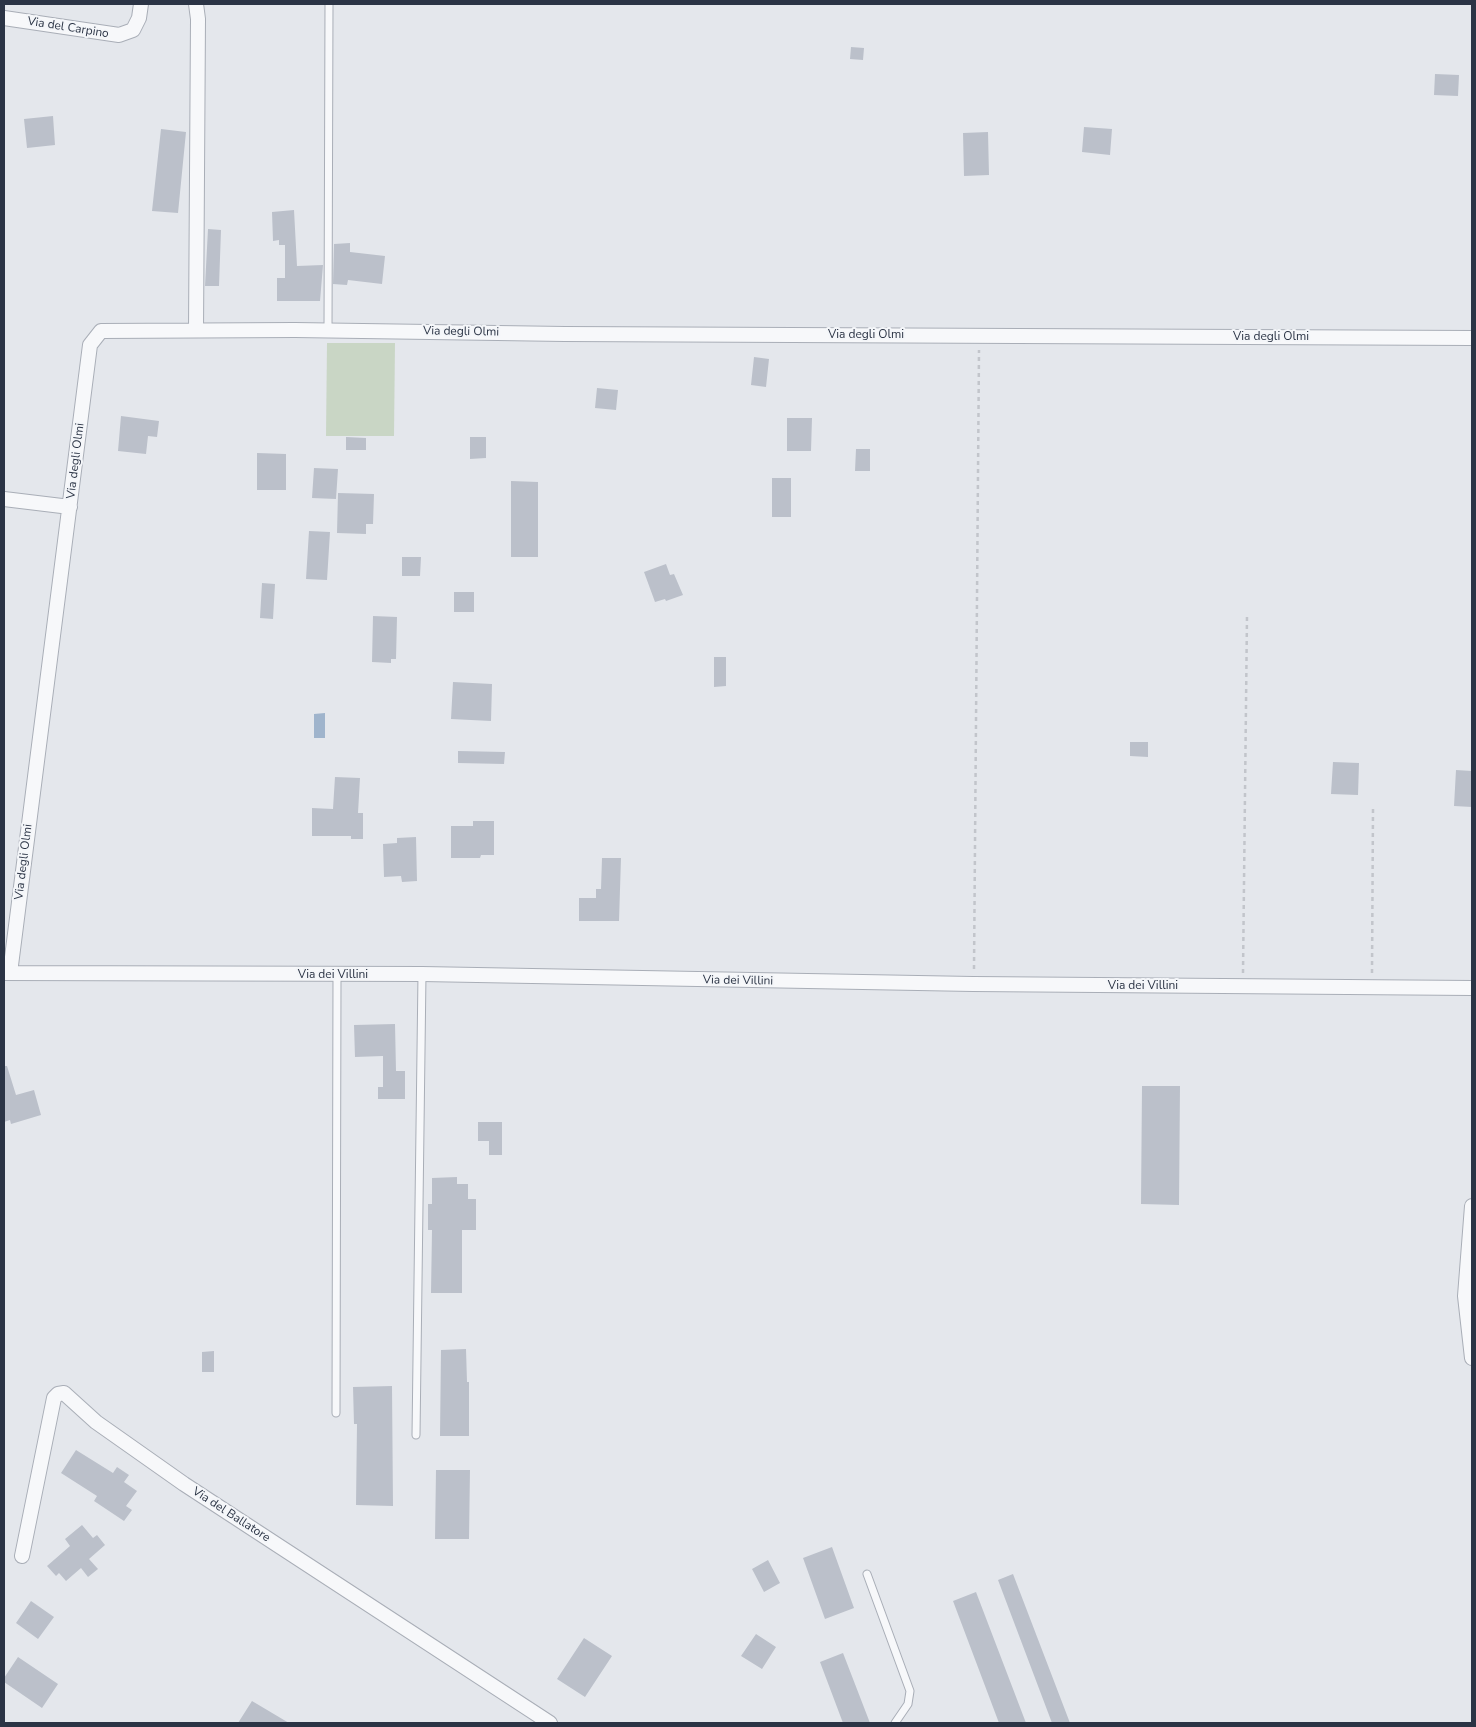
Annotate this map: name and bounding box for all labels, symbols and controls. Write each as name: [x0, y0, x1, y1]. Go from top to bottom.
street label: Via del Carpino: [26, 14, 110, 42]
street label: Via degli Olmi: [423, 324, 499, 340]
street label: Via degli Olmi: [828, 328, 904, 342]
street label: Via degli Olmi: [1233, 330, 1309, 344]
street label: Via degli Olmi: [64, 422, 88, 500]
street label: Via degli Olmi: [12, 823, 36, 901]
street label: Via dei Villini: [298, 968, 368, 982]
street label: Via dei Villini: [703, 973, 773, 989]
street label: Via dei Villini: [1108, 979, 1178, 993]
street label: Via del Ballatore: [189, 1484, 273, 1546]

